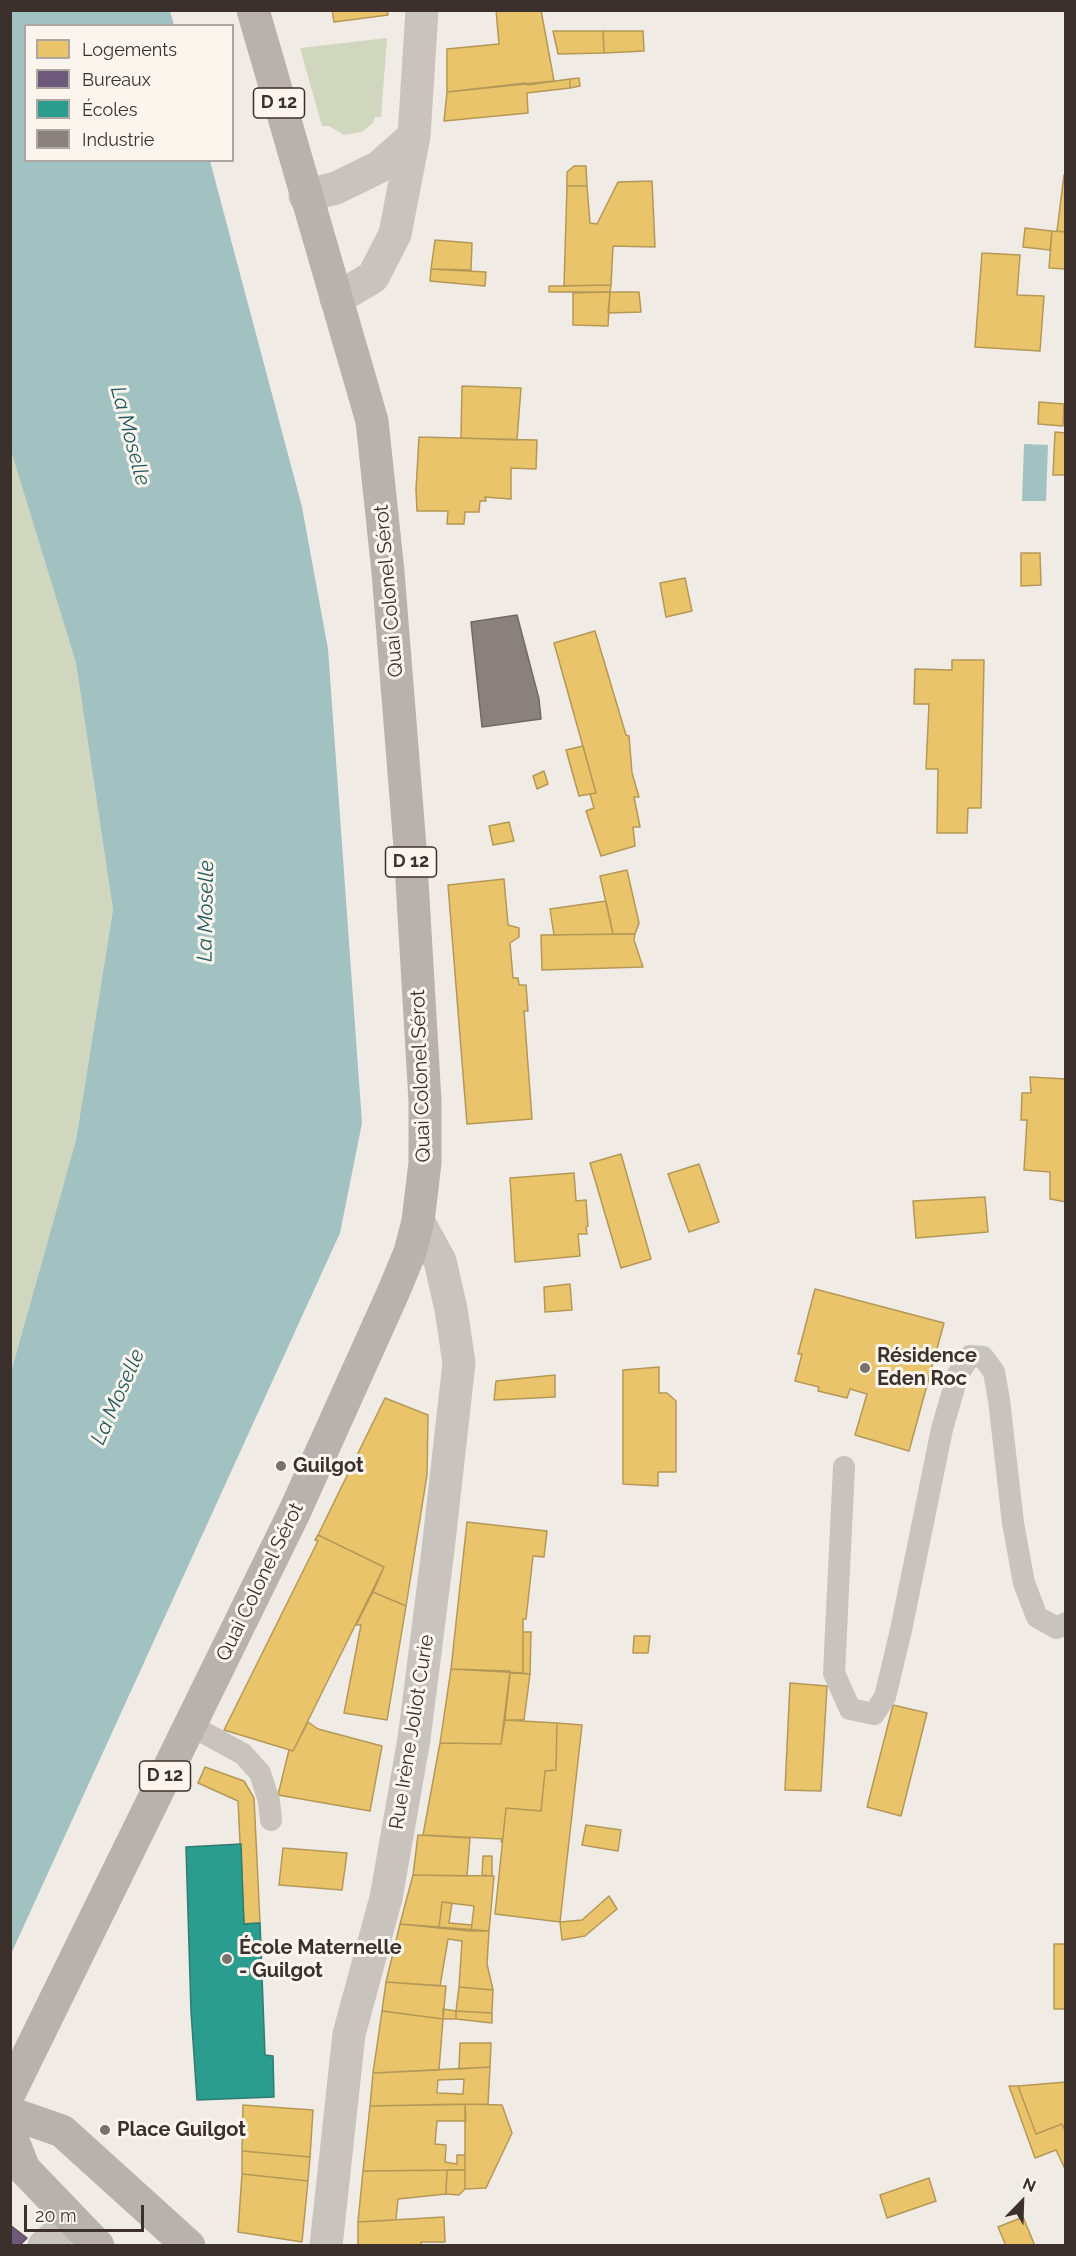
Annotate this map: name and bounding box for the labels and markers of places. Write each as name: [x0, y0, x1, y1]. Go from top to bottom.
place label: Résidence Eden Roc: [877, 1344, 977, 1391]
marker: Résidence Eden Roc: [858, 1361, 872, 1375]
place label: Guilgot: [293, 1454, 364, 1478]
marker: Guilgot: [274, 1459, 288, 1473]
place label: École Maternelle - Guilgot: [239, 1936, 402, 1983]
marker: École Maternelle - Guilgot: [220, 1952, 234, 1966]
place label: Place Guilgot: [117, 2118, 246, 2142]
marker: Place Guilgot: [98, 2123, 112, 2137]

